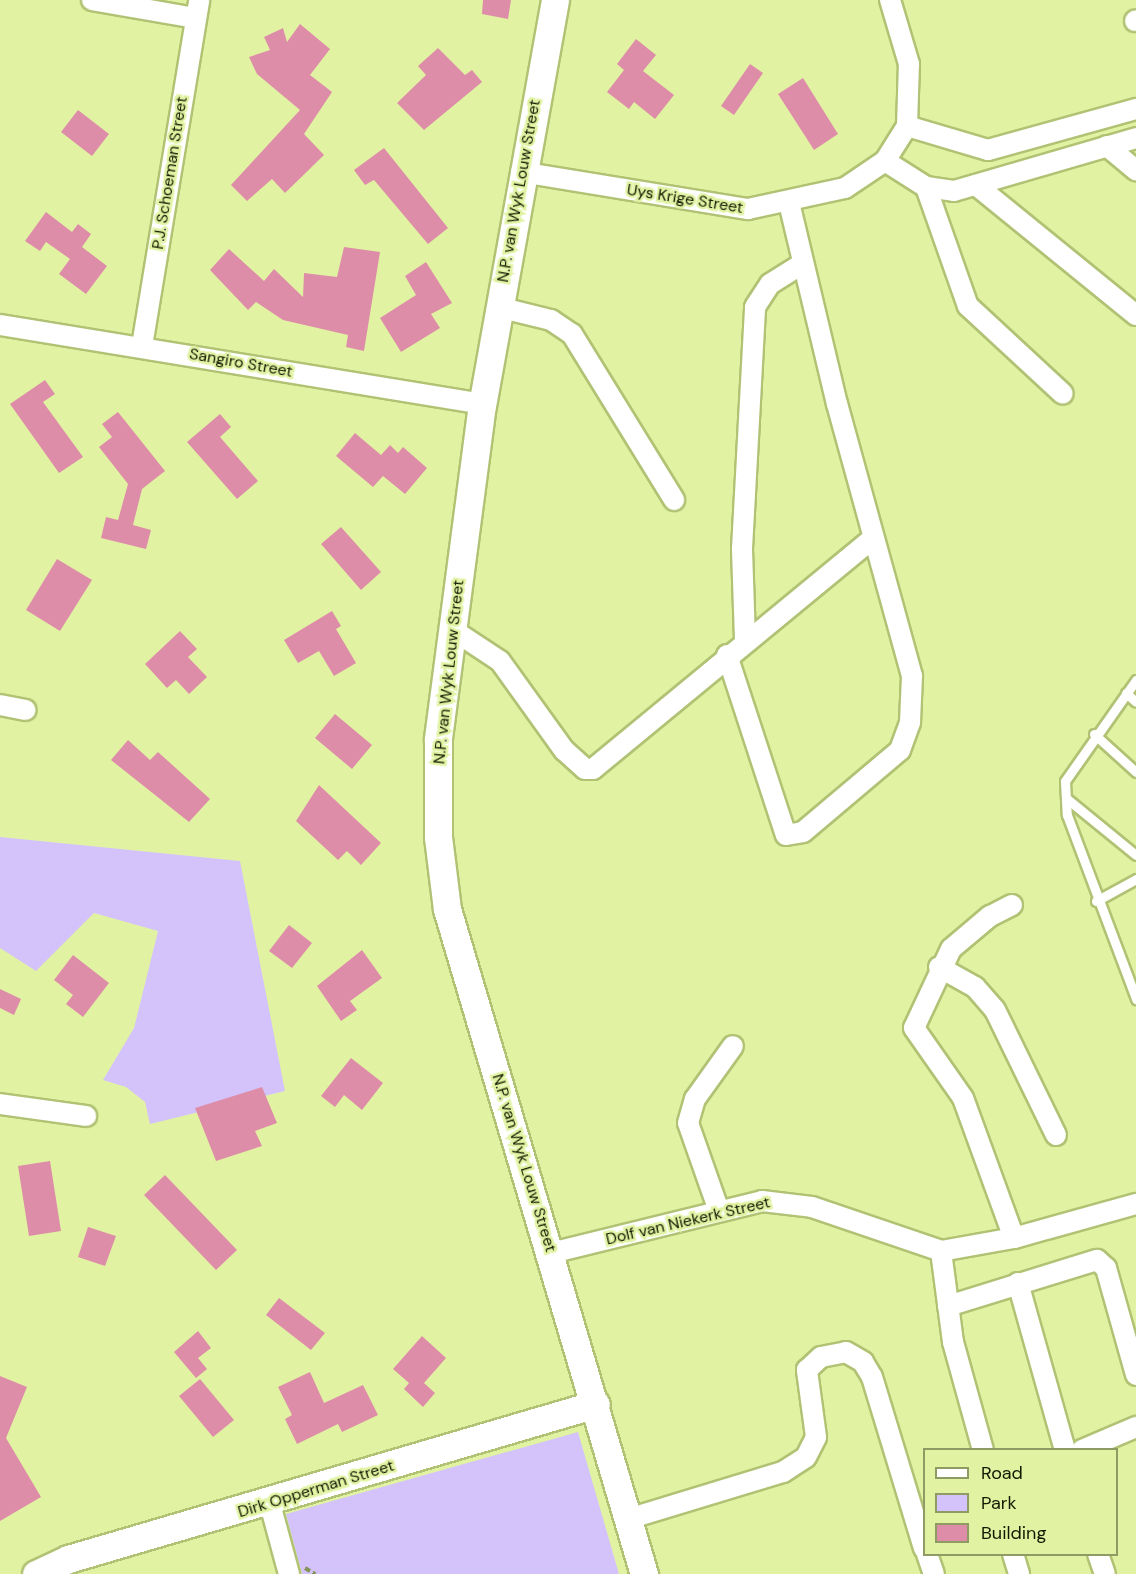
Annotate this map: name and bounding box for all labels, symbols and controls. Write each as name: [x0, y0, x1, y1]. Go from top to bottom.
street label: P.J. Schoeman Street: [148, 95, 192, 251]
street label: N.P. van Wyk Louw Street: [493, 98, 545, 284]
street label: Uys Krige Street: [625, 180, 745, 218]
street label: Sangiro Street: [188, 344, 294, 382]
street label: N.P. van Wyk Louw Street: [430, 579, 468, 765]
street label: N.P. van Wyk Louw Street: [488, 1072, 560, 1254]
street label: Dolf van Niekerk Street: [604, 1193, 772, 1249]
legend: [923, 1448, 1118, 1556]
street label: Dirk Opperman Street: [236, 1456, 396, 1522]
text: Road: [981, 1461, 1023, 1485]
text: Park: [981, 1491, 1017, 1515]
text: Building: [981, 1521, 1046, 1545]

